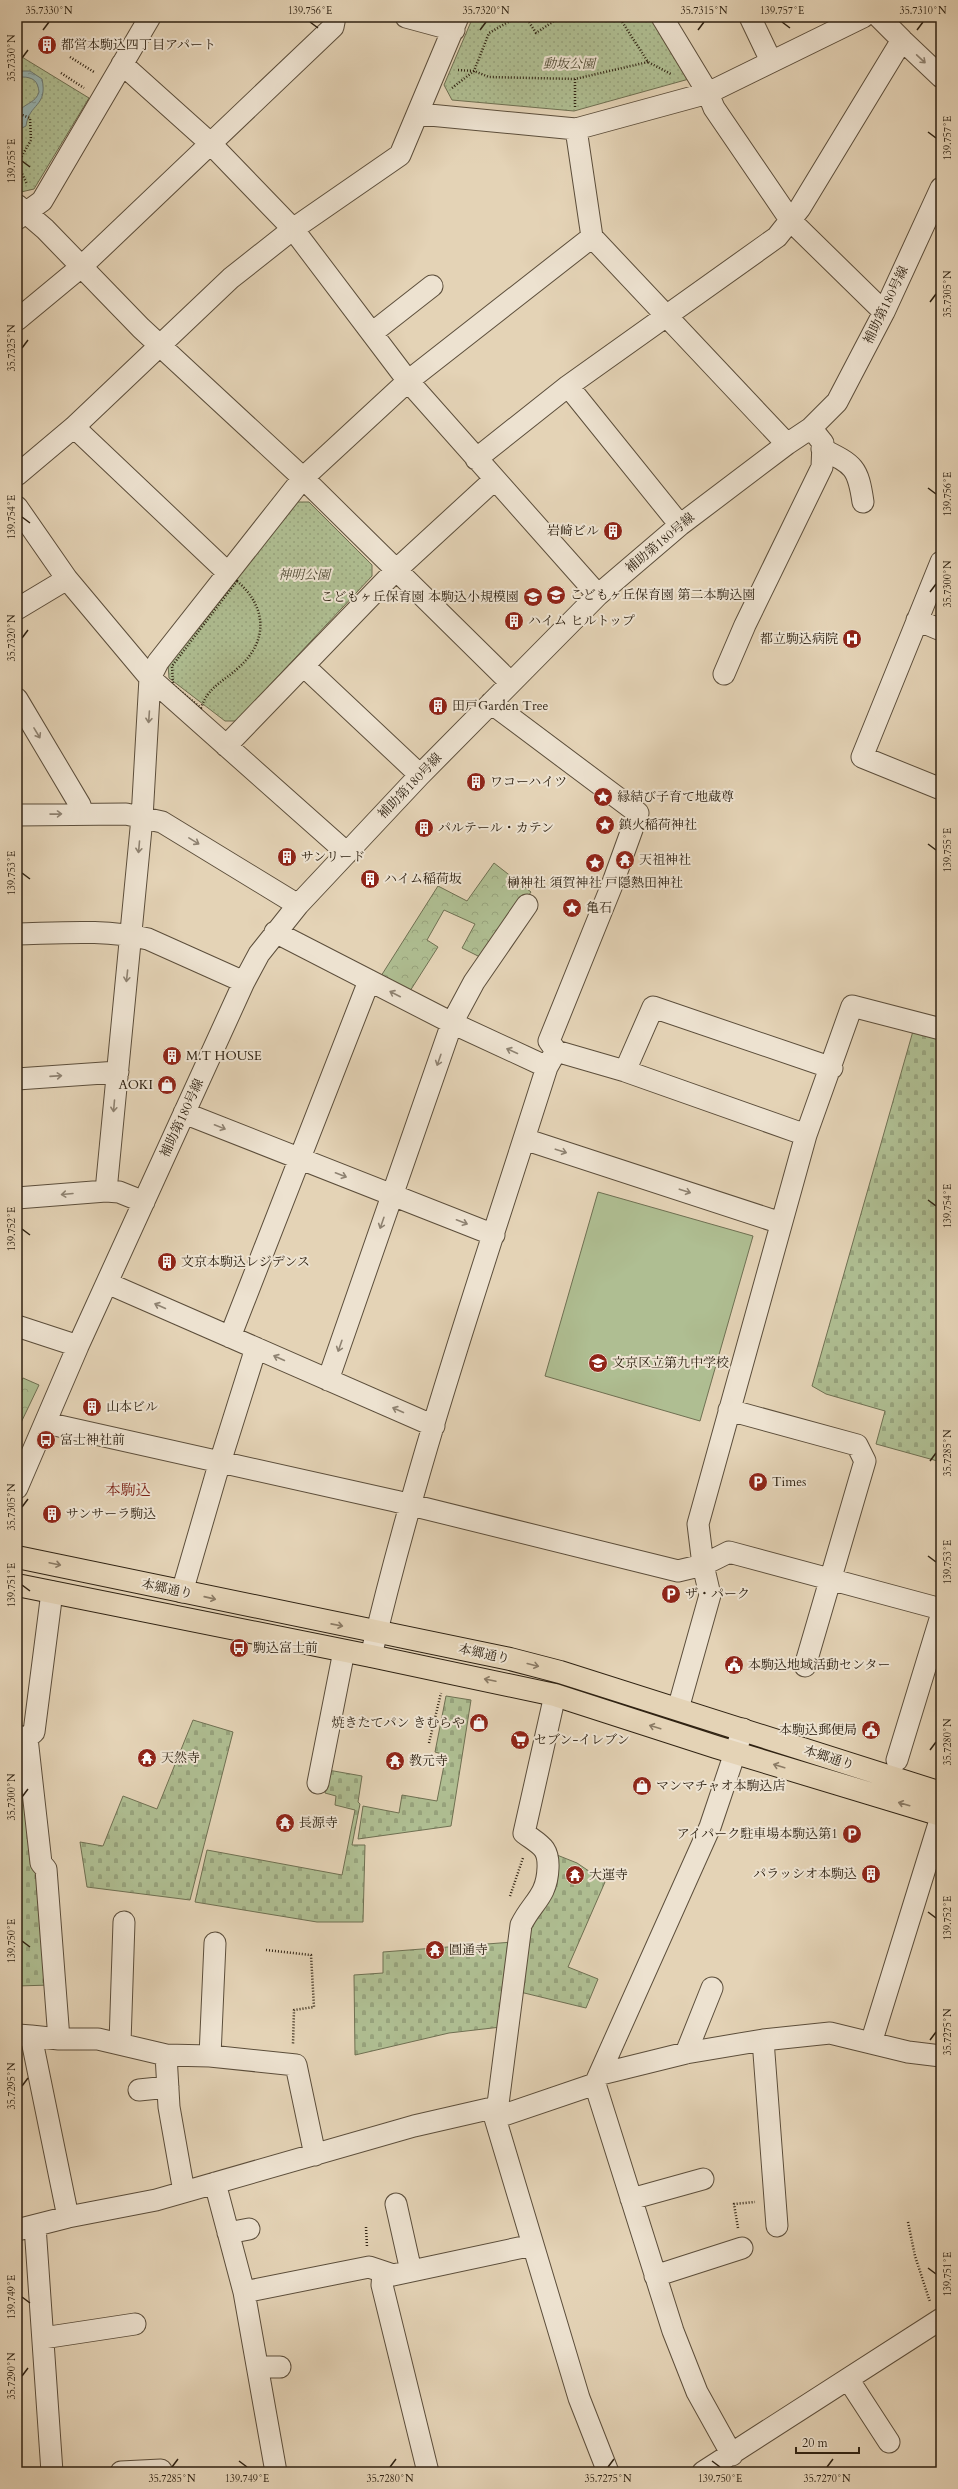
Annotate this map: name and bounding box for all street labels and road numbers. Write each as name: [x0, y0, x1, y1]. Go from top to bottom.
street label: 補助第180号線: [859, 263, 913, 347]
street label: 補助第180号線: [622, 509, 698, 577]
street label: 補助第180号線: [374, 749, 446, 823]
street label: 補助第180号線: [156, 1076, 208, 1160]
street label: 本郷通り: [140, 1575, 194, 1603]
street label: 本郷通り: [457, 1640, 511, 1668]
street label: 本郷通り: [801, 1741, 857, 1775]

